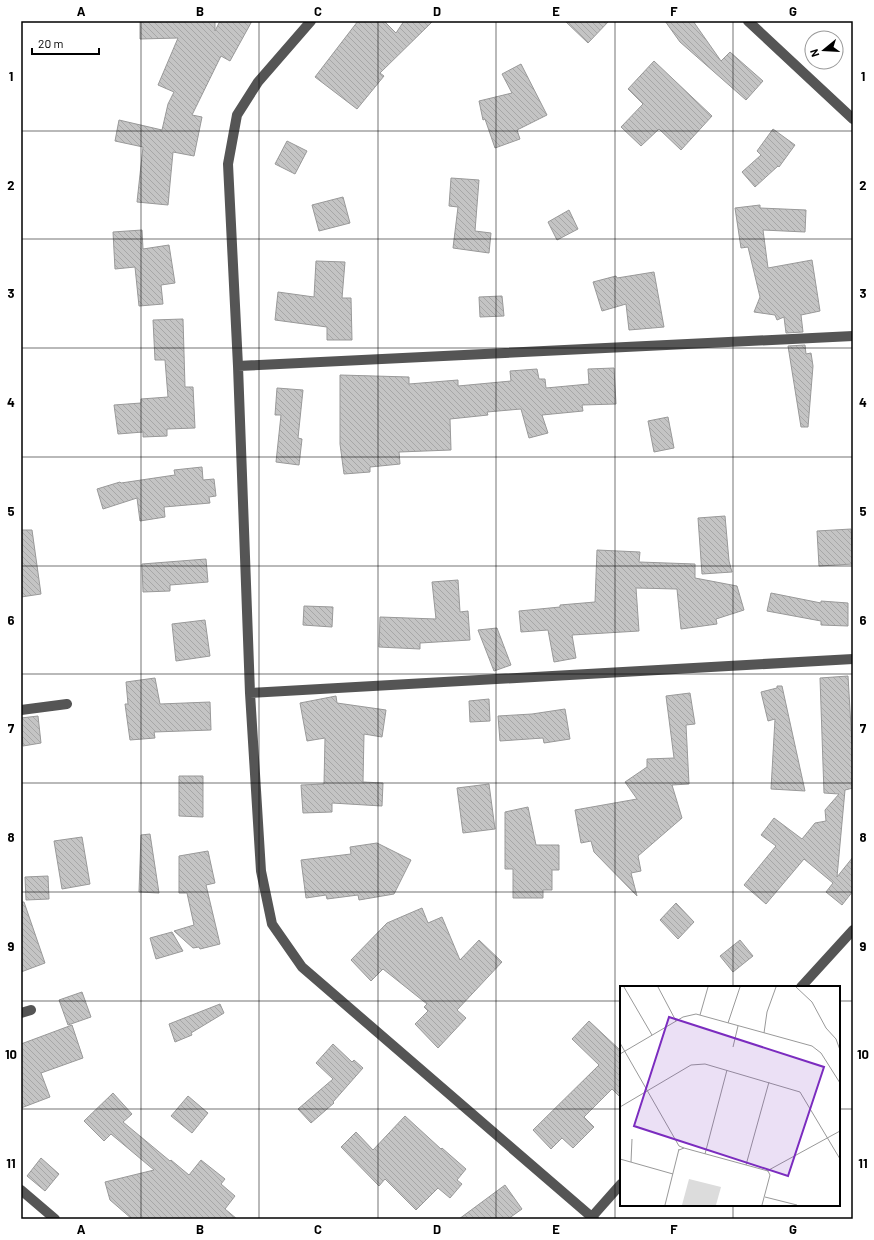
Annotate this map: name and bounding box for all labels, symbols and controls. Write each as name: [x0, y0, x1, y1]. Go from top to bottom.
text: A: [77, 3, 86, 19]
text: B: [196, 3, 204, 19]
text: C: [314, 3, 322, 19]
text: D: [433, 3, 441, 19]
text: E: [552, 3, 560, 19]
text: F: [670, 3, 678, 19]
text: G: [789, 3, 797, 19]
scale bar: [32, 30, 99, 56]
north arrow: [804, 30, 844, 70]
text: 20 m: [38, 36, 64, 50]
text: N: [807, 48, 821, 59]
text: 1: [9, 68, 13, 84]
text: 1: [861, 68, 865, 84]
text: 2: [7, 177, 15, 193]
text: 2: [859, 177, 867, 193]
text: 3: [7, 285, 15, 301]
text: 3: [859, 285, 867, 301]
text: 4: [7, 394, 15, 410]
text: 4: [859, 394, 867, 410]
text: 5: [7, 503, 15, 519]
text: 5: [859, 503, 867, 519]
text: 6: [8, 612, 15, 628]
text: 6: [860, 612, 867, 628]
text: 7: [8, 720, 15, 736]
text: 7: [860, 720, 867, 736]
text: 8: [7, 829, 15, 845]
text: 8: [859, 829, 867, 845]
text: 9: [8, 938, 15, 954]
text: 9: [860, 938, 867, 954]
inset map: [620, 986, 840, 1206]
text: 10: [5, 1046, 17, 1062]
text: 10: [857, 1046, 869, 1062]
text: 11: [6, 1155, 16, 1171]
text: 11: [858, 1155, 868, 1171]
text: A: [77, 1221, 86, 1237]
text: B: [196, 1221, 204, 1237]
text: C: [314, 1221, 322, 1237]
text: D: [433, 1221, 441, 1237]
text: E: [552, 1221, 560, 1237]
text: F: [670, 1221, 678, 1237]
text: G: [789, 1221, 797, 1237]

